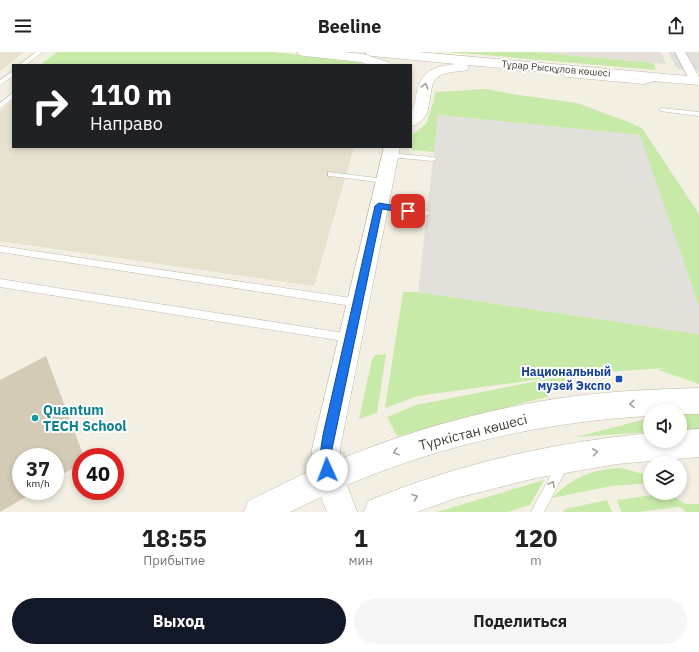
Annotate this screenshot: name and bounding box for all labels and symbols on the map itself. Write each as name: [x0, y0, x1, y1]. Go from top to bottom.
street label: Тұрар Рысқұлов көшесі: [501, 57, 611, 80]
one-way arrow: [420, 83, 429, 90]
pin: [391, 194, 425, 228]
place label: Национальный музей Экспо: [521, 364, 611, 393]
marker: Национальный музей Экспо: [614, 374, 624, 384]
one-way arrow: [629, 400, 635, 409]
place label: Quantum TECH School: [43, 401, 127, 435]
street label: Түркістан көшесі: [417, 410, 529, 454]
marker: Quantum TECH School: [30, 413, 40, 423]
speed limit sign: 40: [72, 448, 124, 500]
one-way arrow: [392, 448, 399, 456]
one-way arrow: [592, 448, 598, 457]
position arrow: [306, 449, 348, 491]
one-way arrow: [547, 481, 555, 488]
one-way arrow: [411, 493, 418, 502]

